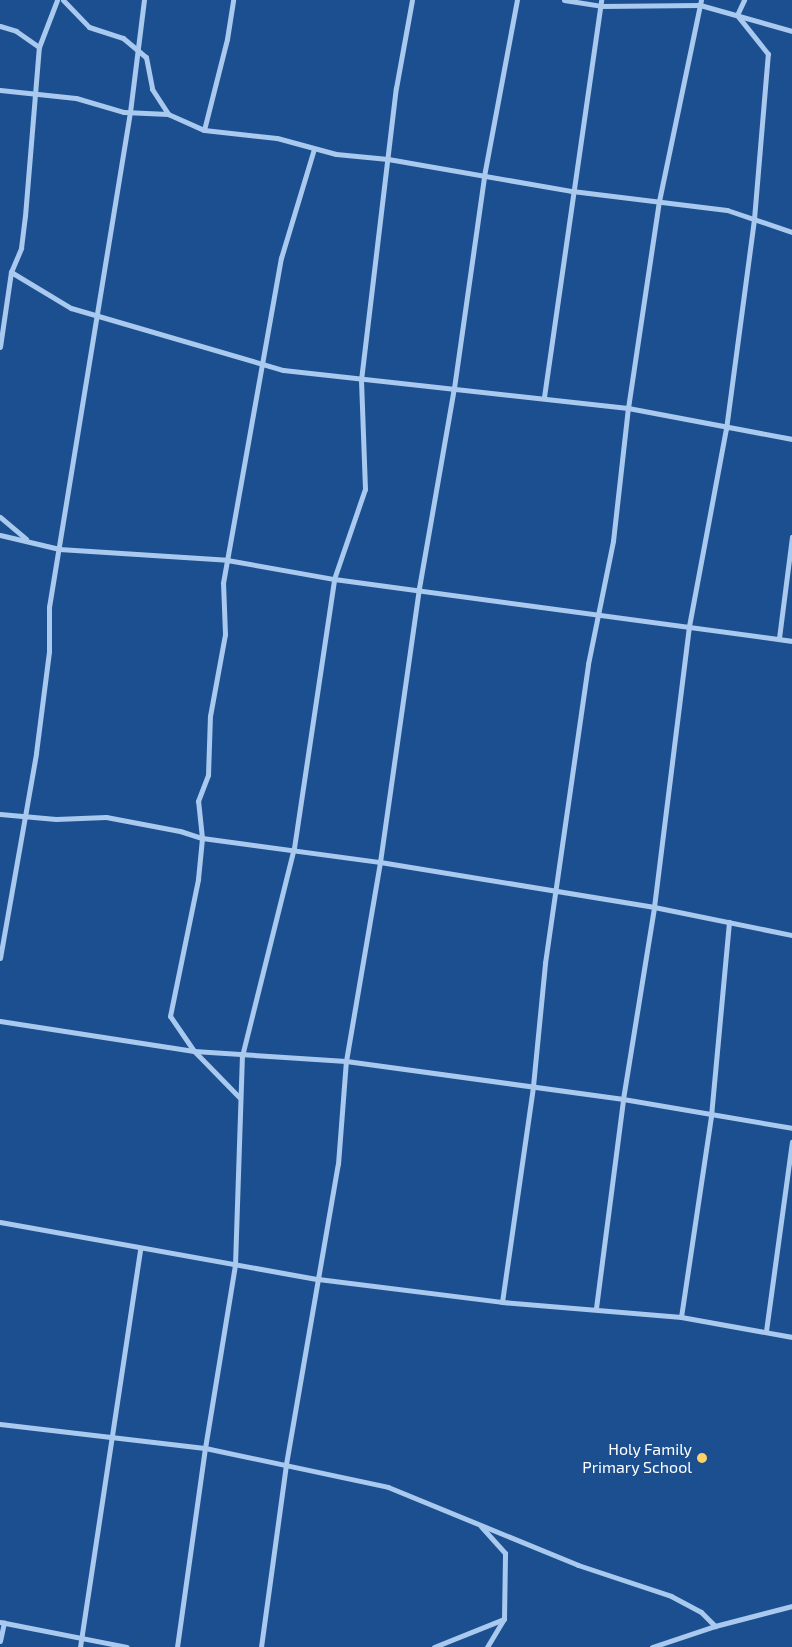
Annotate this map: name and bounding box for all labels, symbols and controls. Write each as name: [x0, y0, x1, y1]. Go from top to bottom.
place label: Holy Family Primary School: [582, 1439, 692, 1477]
marker: Holy Family Primary School: [696, 1452, 708, 1464]

